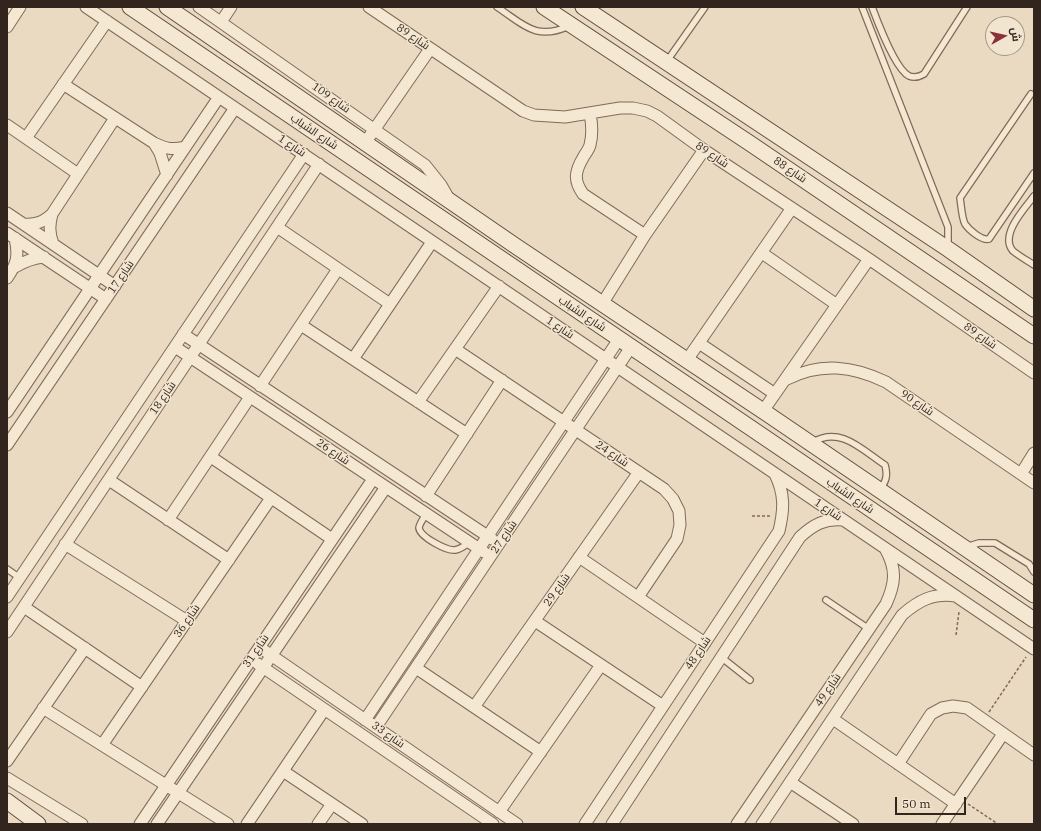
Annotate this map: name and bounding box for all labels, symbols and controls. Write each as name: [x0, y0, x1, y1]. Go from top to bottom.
north arrow: [985, 16, 1025, 56]
street label: شارع 89: [394, 21, 432, 53]
text: ش: [1008, 27, 1024, 42]
street label: شارع 109: [309, 80, 353, 116]
street label: شارع الشباب: [288, 111, 340, 153]
street label: شارع 1: [276, 132, 308, 160]
street label: شارع 89: [693, 139, 731, 171]
street label: شارع 88: [771, 154, 809, 186]
street label: شارع 17: [105, 258, 137, 296]
street label: شارع الشباب: [556, 293, 608, 335]
street label: شارع 1: [544, 314, 576, 342]
street label: شارع 89: [961, 320, 999, 352]
street label: شارع 18: [147, 379, 179, 417]
street label: شارع 90: [898, 387, 936, 419]
street label: شارع 26: [314, 436, 352, 468]
street label: شارع 24: [593, 438, 631, 470]
street label: شارع الشباب: [824, 475, 876, 517]
street label: شارع 1: [812, 496, 844, 524]
street label: شارع 27: [488, 518, 520, 556]
street label: شارع 29: [541, 571, 573, 609]
street label: شارع 36: [171, 602, 203, 640]
street label: شارع 31: [240, 632, 272, 670]
street label: شارع 48: [682, 634, 714, 672]
street label: شارع 49: [812, 671, 844, 709]
street label: شارع 33: [369, 719, 407, 751]
scale bar: [897, 789, 968, 815]
text: 50 m: [902, 796, 931, 811]

